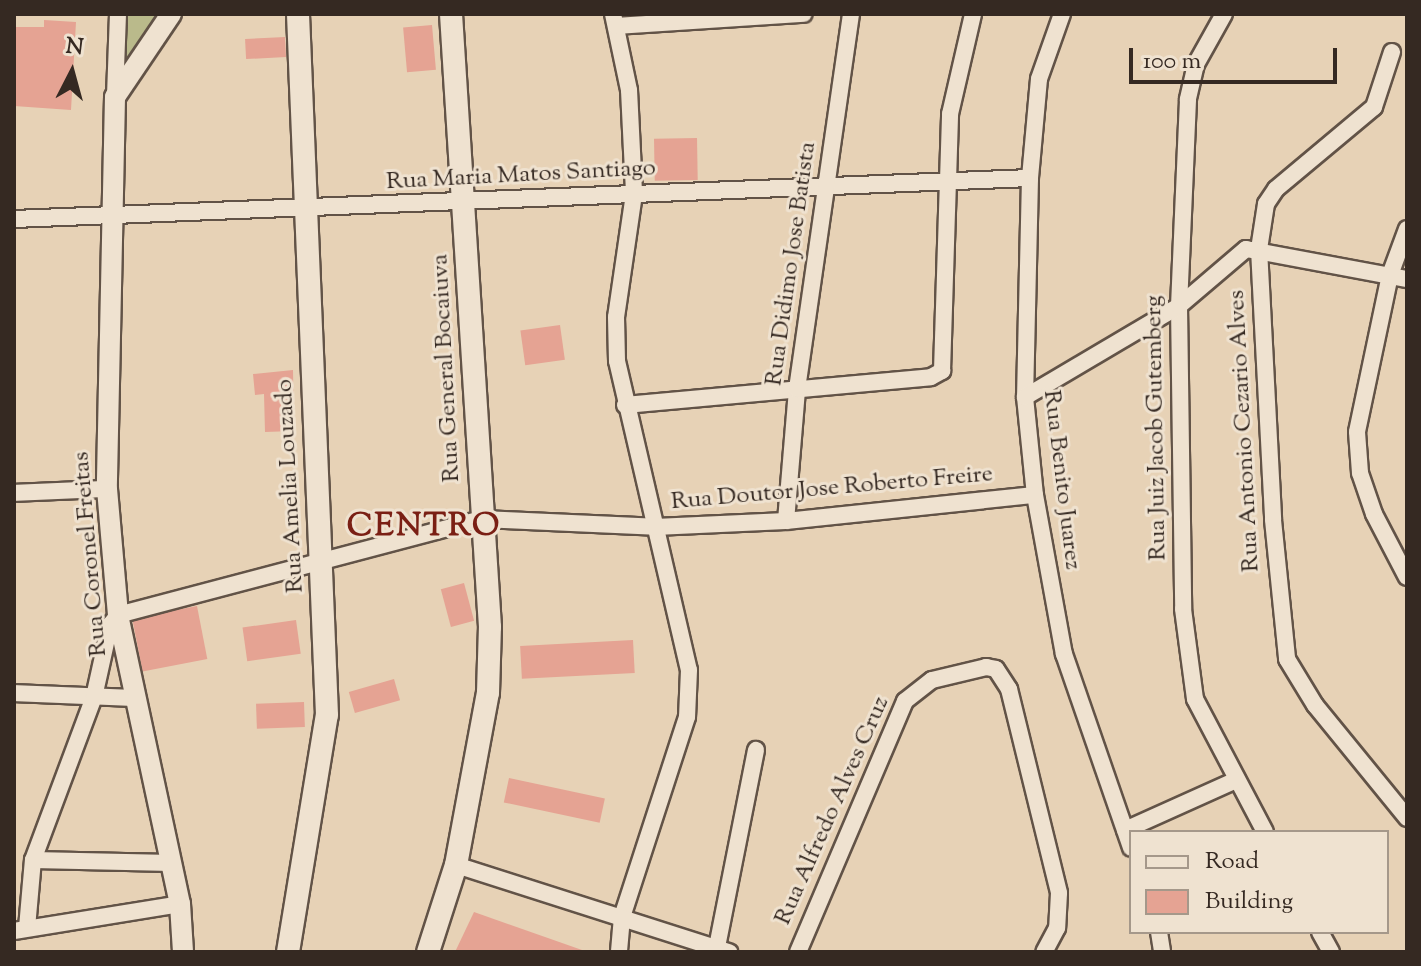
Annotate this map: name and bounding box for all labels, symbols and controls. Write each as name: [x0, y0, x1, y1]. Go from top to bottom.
text: N: [64, 31, 85, 65]
north arrow: [32, 32, 112, 112]
scale bar: [1133, 32, 1341, 82]
text: 100 m: [1143, 45, 1201, 79]
street label: Rua Didimo Jose Batista: [761, 140, 823, 388]
street label: Rua Maria Matos Santiago: [386, 155, 656, 197]
street label: Rua General Bocaiuva: [427, 253, 467, 483]
street label: Rua Antonio Cezario Alves: [1223, 289, 1267, 573]
street label: Rua Juiz Jacob Gutemberg: [1140, 295, 1174, 561]
street label: Rua Amelia Louzado: [271, 378, 311, 594]
street label: Rua Benito Juarez: [1036, 388, 1086, 572]
street label: Rua Coronel Freitas: [68, 450, 114, 658]
street label: Rua Doutor Jose Roberto Freire: [670, 461, 994, 517]
district label: CENTRO: [347, 508, 501, 546]
street label: Rua Alfredo Alves Cruz: [770, 692, 896, 930]
legend: [1129, 830, 1389, 934]
text: Road: [1205, 845, 1259, 879]
text: Building: [1205, 885, 1293, 919]

